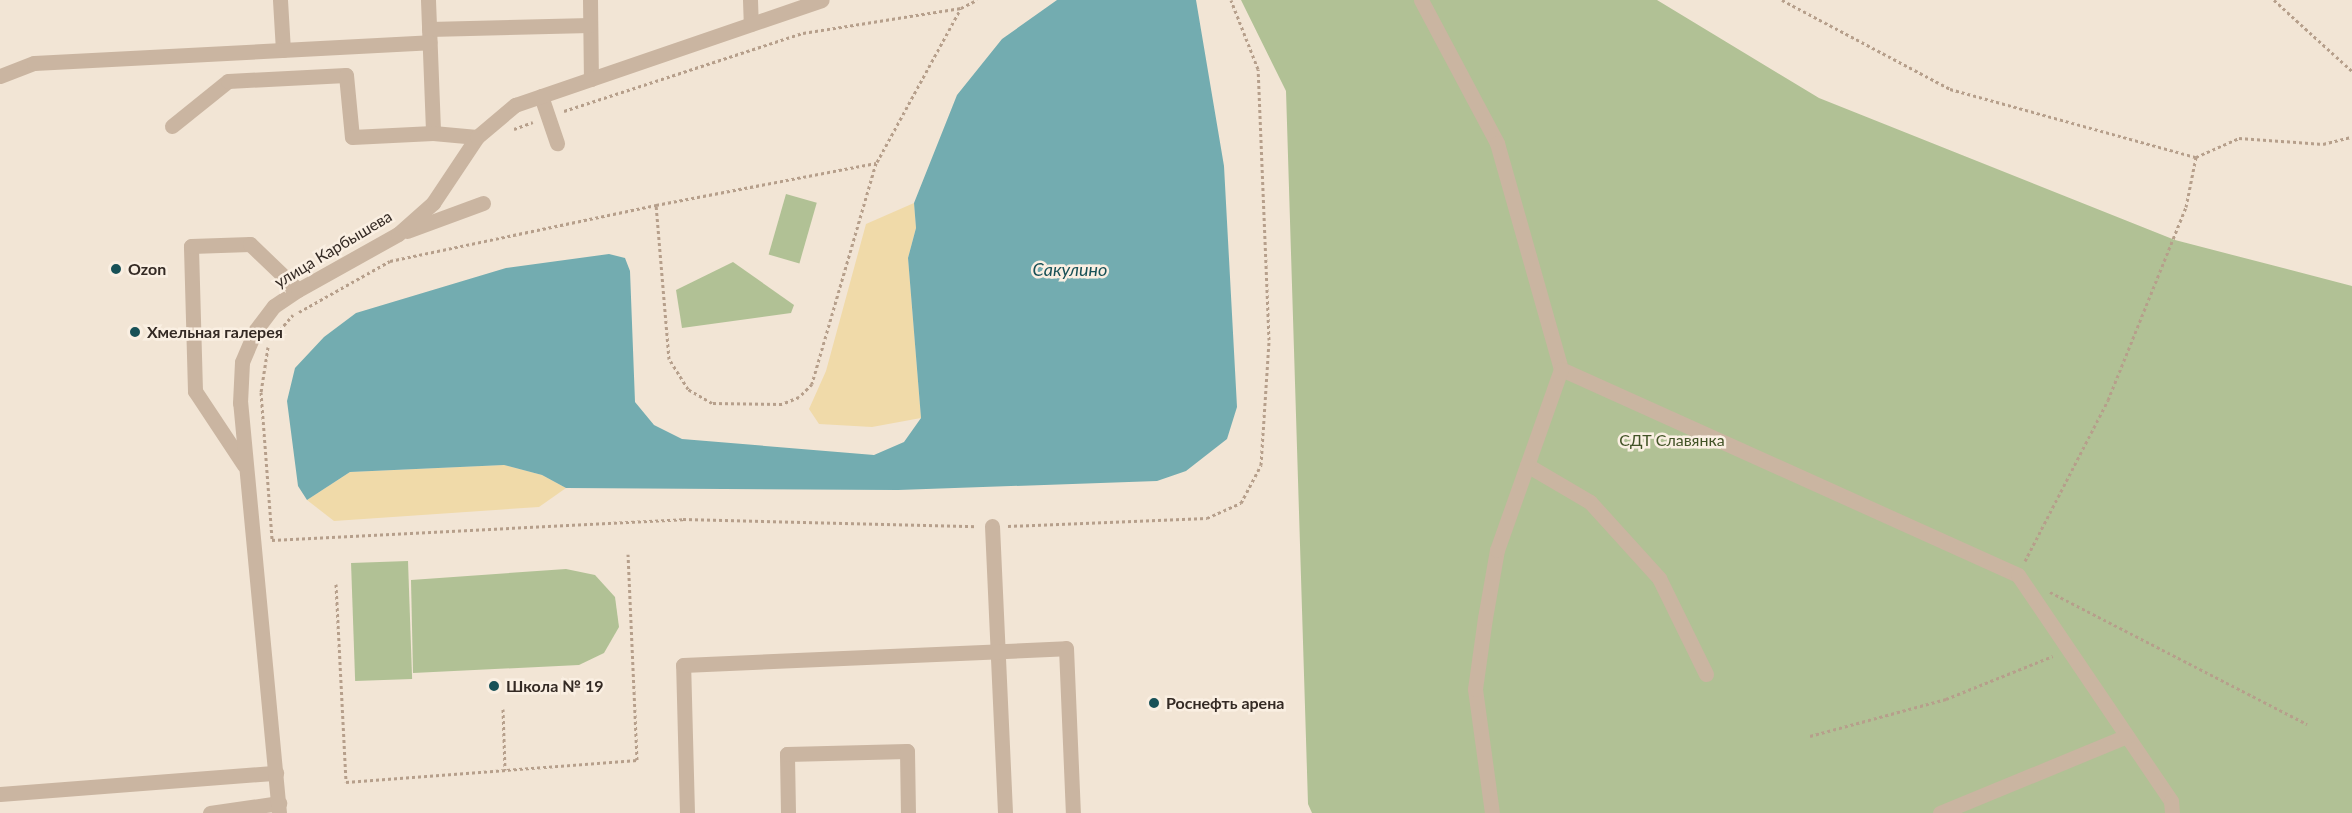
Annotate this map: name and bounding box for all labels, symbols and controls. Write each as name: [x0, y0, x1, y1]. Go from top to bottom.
street label: улица Карбышева: [271, 206, 395, 292]
water label: Сакулино: [1033, 258, 1107, 280]
place label: Ozon: [128, 259, 166, 279]
marker: Ozon: [109, 262, 123, 276]
place label: Хмельная галерея: [147, 322, 283, 342]
marker: Хмельная галерея: [128, 325, 142, 339]
park label: СДТ Славянка: [1619, 430, 1725, 450]
place label: Школа № 19: [506, 676, 603, 696]
marker: Школа № 19: [487, 679, 501, 693]
place label: Роснефть арена: [1166, 693, 1284, 713]
marker: Роснефть арена: [1147, 696, 1161, 710]

